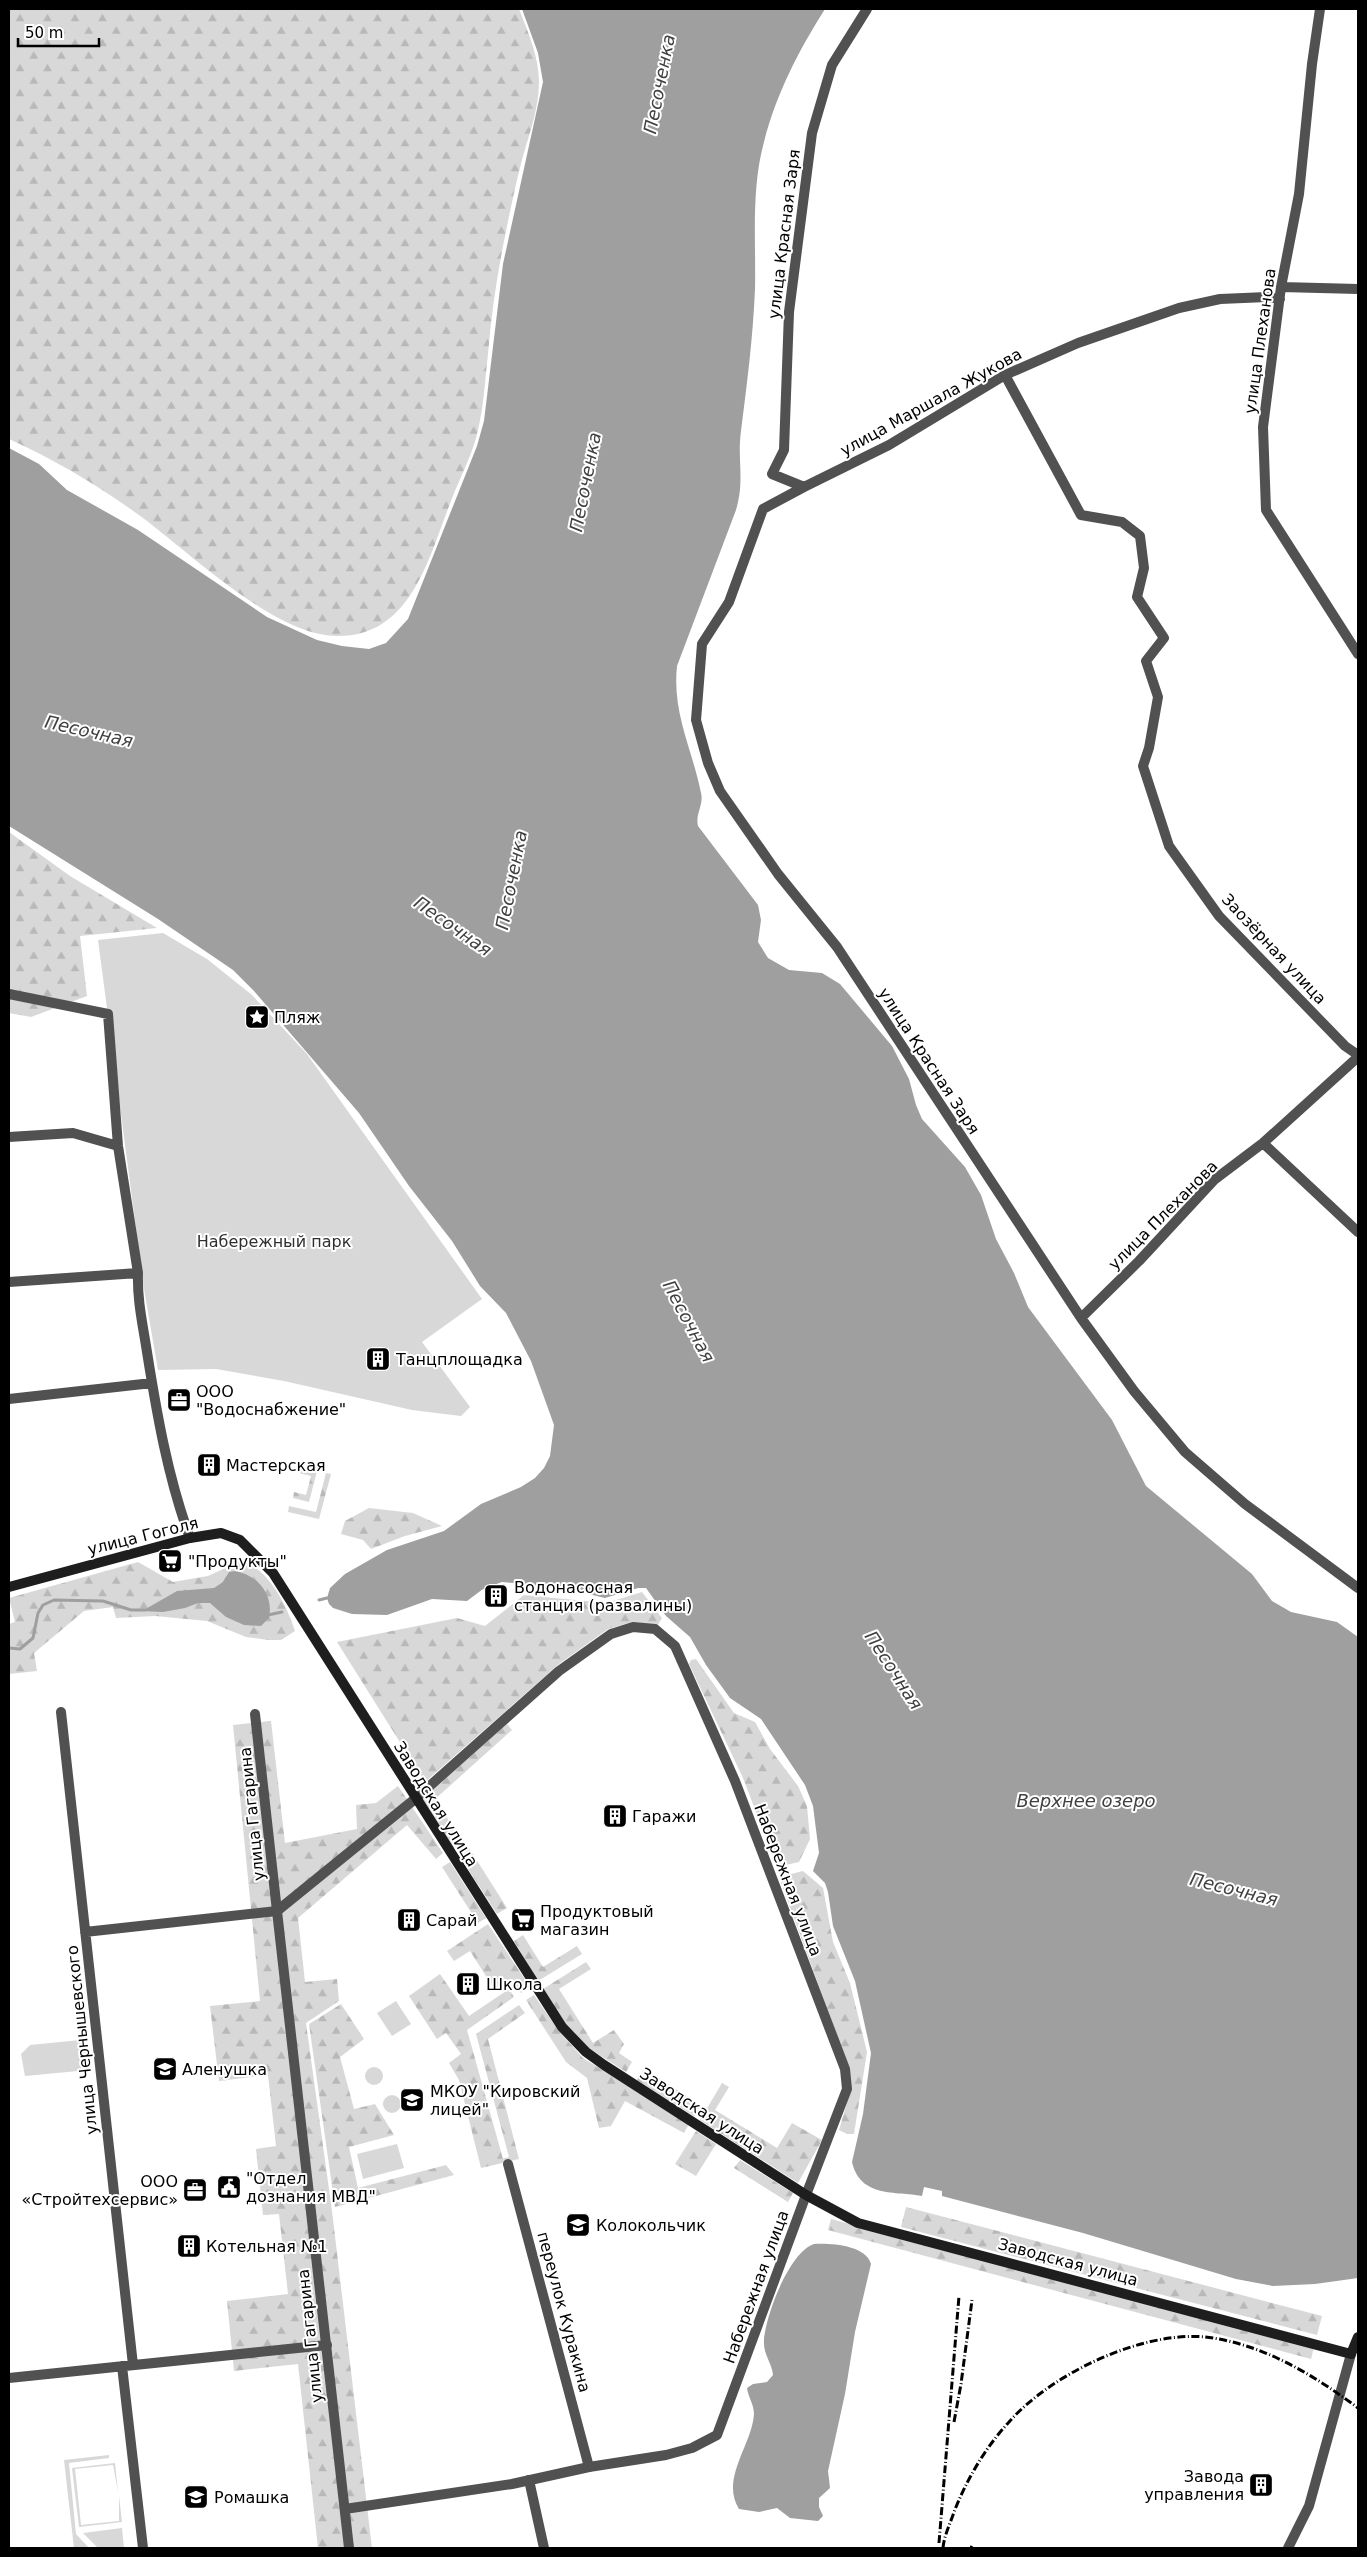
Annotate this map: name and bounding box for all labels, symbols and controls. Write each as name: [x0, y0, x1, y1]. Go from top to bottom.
scale bar: [18, 15, 99, 47]
text: 50 m: [25, 24, 63, 42]
water label: Песоченка: [639, 32, 679, 136]
street label: улица Красная Заря: [764, 148, 804, 320]
street label: улица Плеханова: [1240, 267, 1280, 415]
street label: улица Маршала Жукова: [837, 344, 1025, 460]
water label: Песоченка: [565, 430, 605, 534]
water label: Песочная: [43, 711, 135, 751]
water label: Песоченка: [491, 828, 531, 932]
street label: Заозёрная улица: [1218, 890, 1330, 1008]
water label: Песочная: [410, 892, 496, 960]
street label: улица Красная Заря: [875, 984, 983, 1138]
place icon: Пляж: [244, 1004, 270, 1030]
place label: Пляж: [274, 1008, 320, 1027]
street label: улица Плеханова: [1104, 1156, 1222, 1274]
park label: Набережный парк: [197, 1232, 352, 1251]
water label: Песочная: [659, 1276, 719, 1366]
building icon: Танцплощадка: [365, 1346, 391, 1372]
place label: Танцплощадка: [395, 1350, 523, 1369]
place label: ООО "Водоснабжение": [196, 1382, 346, 1419]
office icon: ООО "Водоснабжение": [166, 1387, 192, 1413]
building icon: Мастерская: [196, 1452, 222, 1478]
place label: Мастерская: [226, 1456, 326, 1475]
street label: улица Гоголя: [86, 1513, 200, 1559]
supermarket icon: "Продукты": [157, 1548, 183, 1574]
place label: "Продукты": [188, 1552, 287, 1571]
place label: Водонасосная станция (развалины): [514, 1578, 692, 1615]
building icon: Водонасосная станция (развалины): [483, 1583, 509, 1609]
water label: Песочная: [861, 1627, 927, 1714]
street label: Заводская улица: [390, 1738, 482, 1870]
street label: улица Гагарина: [236, 1746, 268, 1882]
water label: Верхнее озеро: [1016, 1790, 1156, 1811]
street label: Набережная улица: [750, 1801, 826, 1959]
building icon: Гаражи: [602, 1803, 628, 1829]
place label: Гаражи: [632, 1807, 696, 1826]
water label: Песочная: [1188, 1868, 1280, 1910]
place label: Продуктовый магазин: [540, 1902, 654, 1939]
building icon: Сарай: [396, 1907, 422, 1933]
supermarket icon: Продуктовый магазин: [510, 1907, 536, 1933]
place label: Сарай: [426, 1911, 477, 1930]
street label: улица Чернышевского: [63, 1944, 101, 2136]
building icon: Школа: [455, 1971, 481, 1997]
place label: Школа: [486, 1975, 543, 1994]
school or university icon: Аленушка: [152, 2056, 178, 2082]
place label: Аленушка: [182, 2060, 267, 2079]
street label: Заводская улица: [636, 2064, 768, 2158]
place label: МКОУ "Кировский лицей": [430, 2082, 580, 2119]
school or university icon: МКОУ "Кировский лицей": [399, 2087, 425, 2113]
place label: "Отдел дознания МВД": [246, 2169, 376, 2206]
place label: ООО «Стройтехсервис»: [22, 2172, 178, 2209]
public building icon: "Отдел дознания МВД": [216, 2174, 242, 2200]
office icon: ООО «Стройтехсервис»: [182, 2177, 208, 2203]
street label: Набережная улица: [719, 2208, 793, 2366]
school or university icon: Колокольчик: [565, 2212, 591, 2238]
place label: Колокольчик: [596, 2216, 706, 2235]
street label: переулок Куракина: [533, 2230, 595, 2394]
building icon: Котельная №1: [176, 2233, 202, 2259]
street label: Заводская улица: [996, 2234, 1140, 2290]
place label: Котельная №1: [206, 2237, 328, 2256]
street label: улица Гагарина: [294, 2268, 326, 2404]
place label: Завода управления: [1144, 2467, 1244, 2504]
building icon: Завода управления: [1248, 2472, 1274, 2498]
school or university icon: Ромашка: [183, 2484, 209, 2510]
place label: Ромашка: [214, 2488, 289, 2507]

